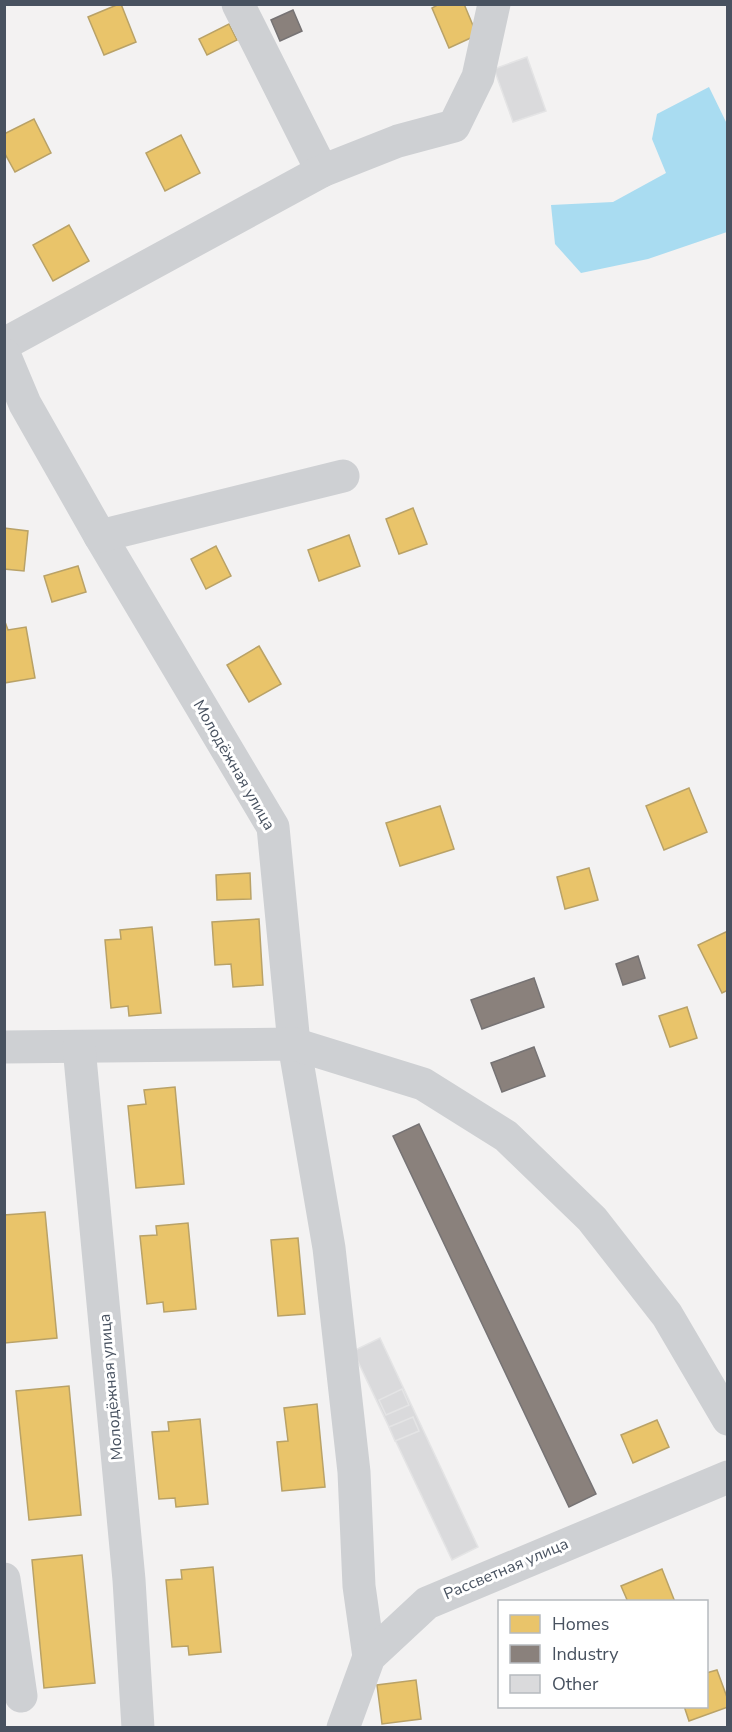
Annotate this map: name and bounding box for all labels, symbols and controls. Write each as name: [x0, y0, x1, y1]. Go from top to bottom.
street label: Молодёжная улица: [188, 696, 280, 834]
street label: Молодёжная улица: [94, 1313, 128, 1461]
street label: Рассветная улица: [440, 1533, 572, 1605]
legend: [498, 1600, 708, 1708]
text: Homes: [552, 1612, 609, 1636]
text: Industry: [552, 1642, 619, 1666]
text: Other: [552, 1672, 599, 1696]

